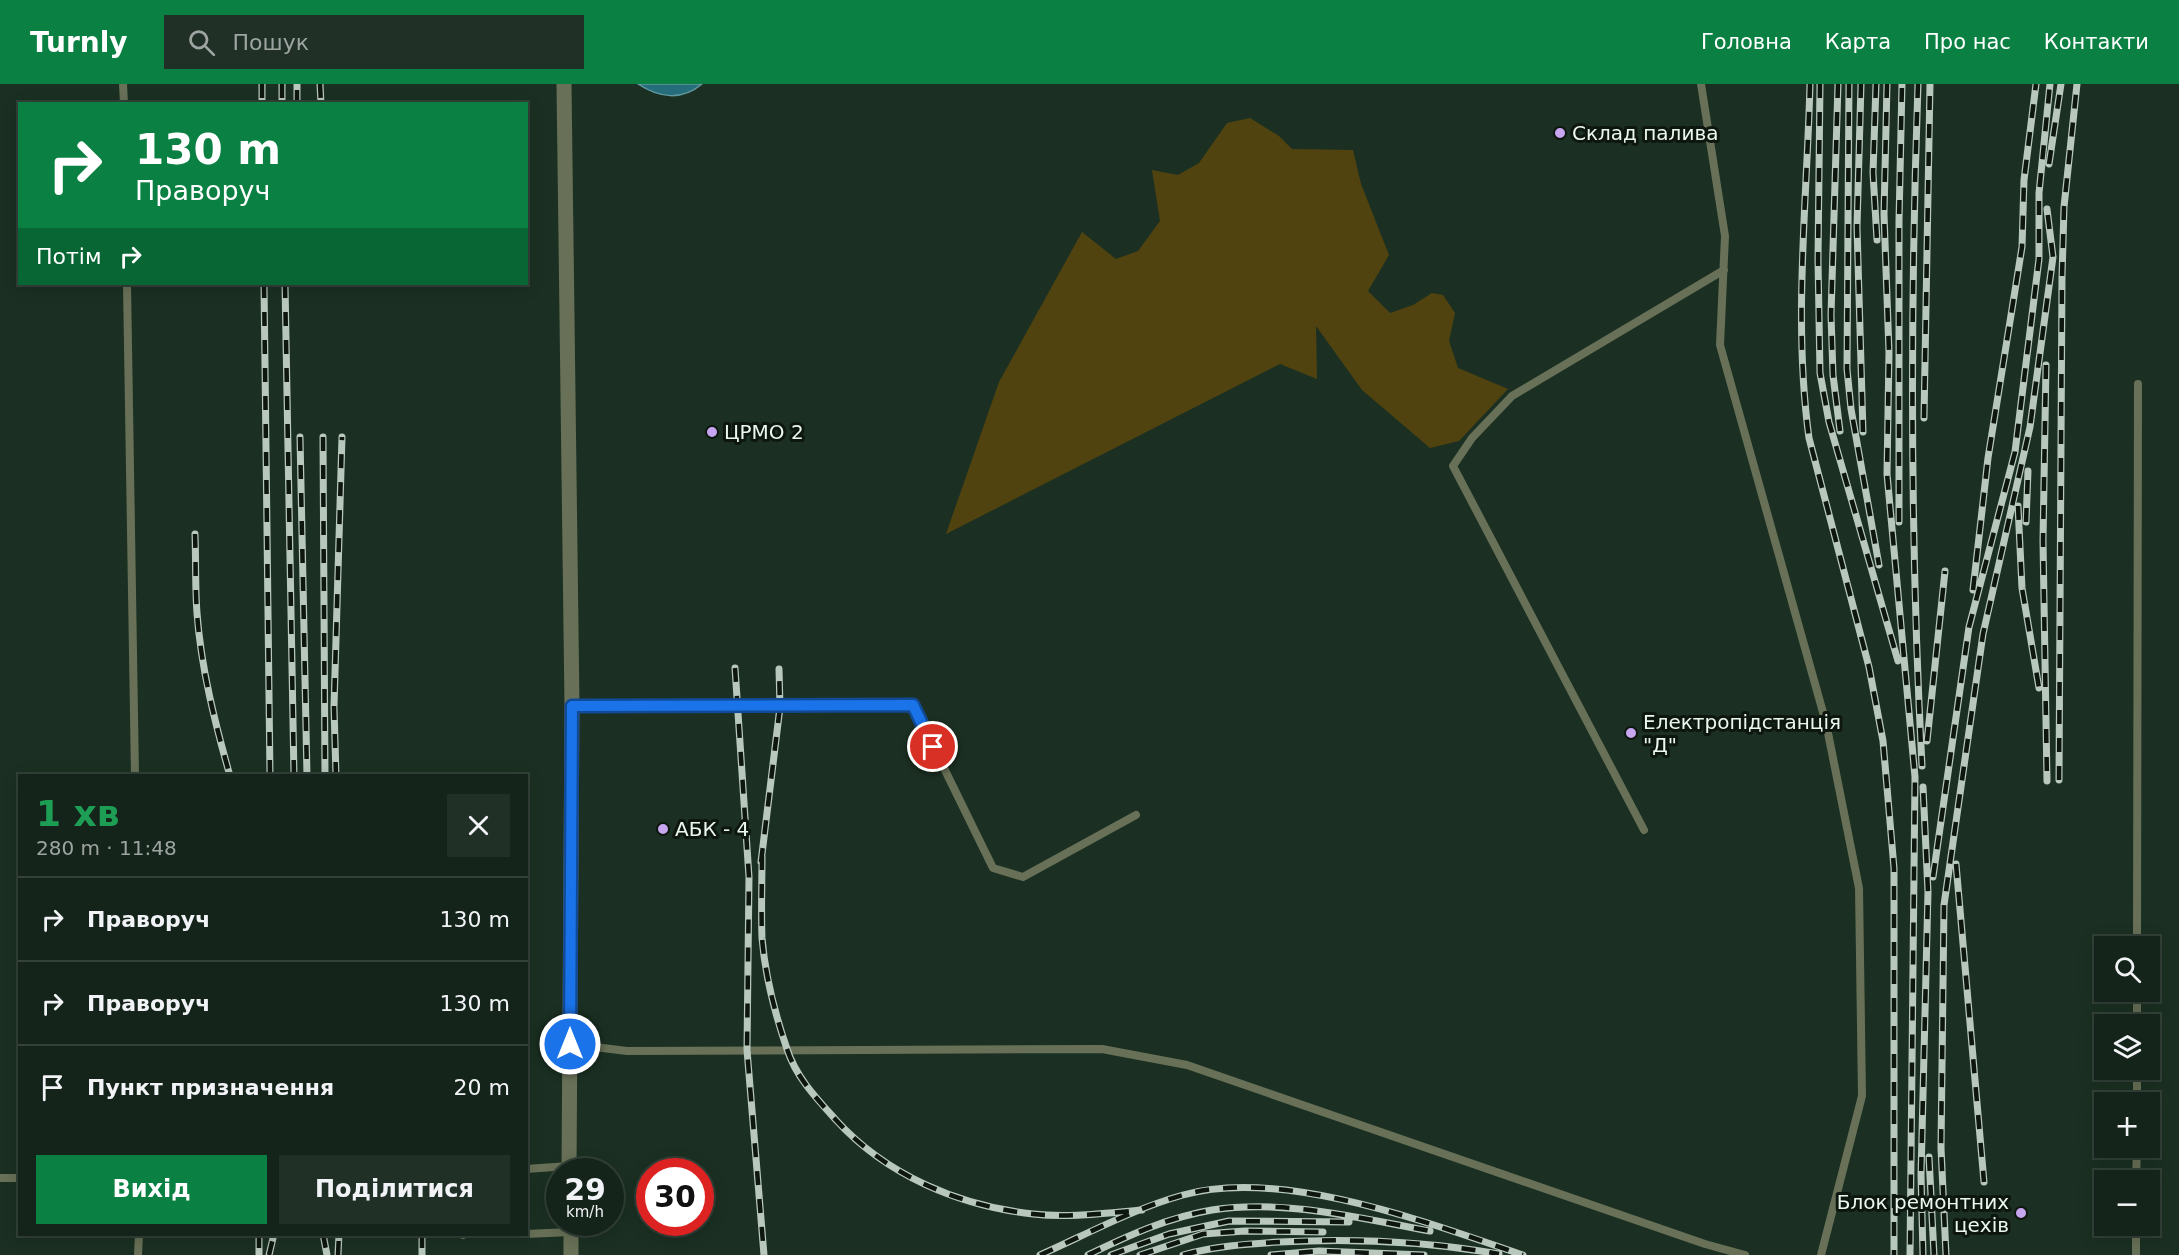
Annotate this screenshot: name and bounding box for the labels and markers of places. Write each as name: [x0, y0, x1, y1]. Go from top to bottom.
place label: Склад палива: [1572, 121, 1718, 145]
marker: Склад палива: [1553, 126, 1567, 140]
place label: ЦРМО 2: [724, 420, 804, 444]
marker: ЦРМО 2: [705, 425, 719, 439]
place label: Електропідстанція "Д": [1643, 710, 1841, 757]
pin: [907, 721, 958, 772]
marker: Електропідстанція "Д": [1624, 726, 1638, 740]
place label: АБК - 4: [675, 817, 749, 841]
marker: АБК - 4: [656, 822, 670, 836]
place label: Блок ремонтних цехів: [1837, 1190, 2009, 1237]
marker: Блок ремонтних цехів: [2014, 1206, 2028, 1220]

